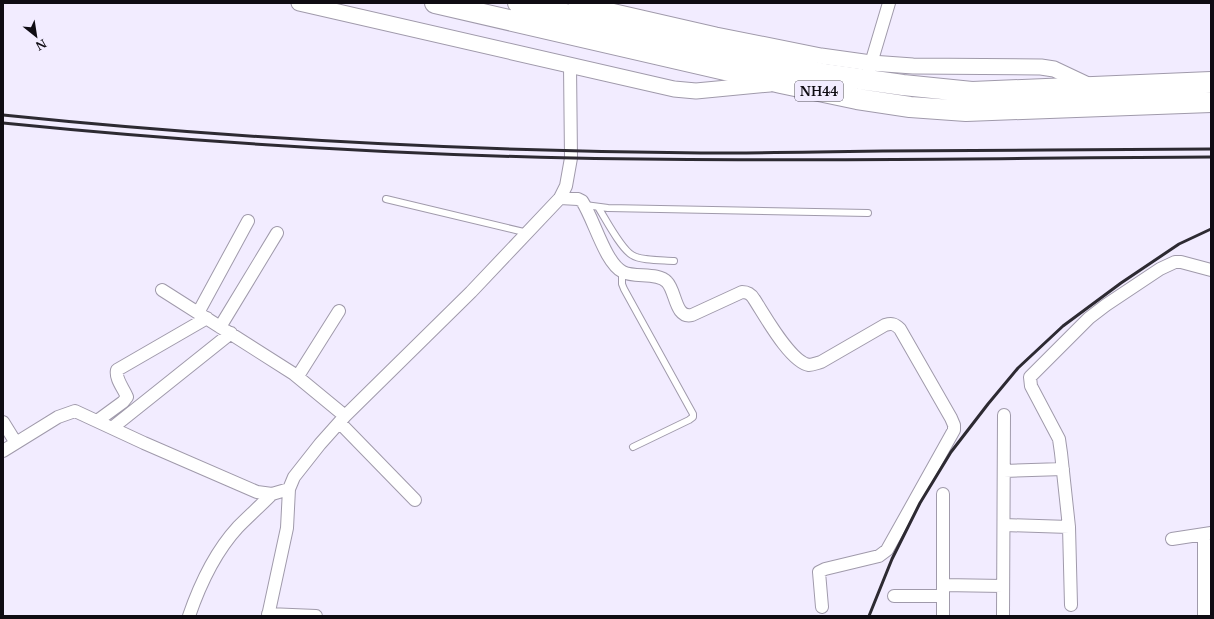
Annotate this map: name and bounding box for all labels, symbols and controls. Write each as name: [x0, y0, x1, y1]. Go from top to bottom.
north arrow: [16, 16, 56, 56]
text: N: [32, 36, 49, 54]
road number: NH44: [795, 81, 843, 101]

